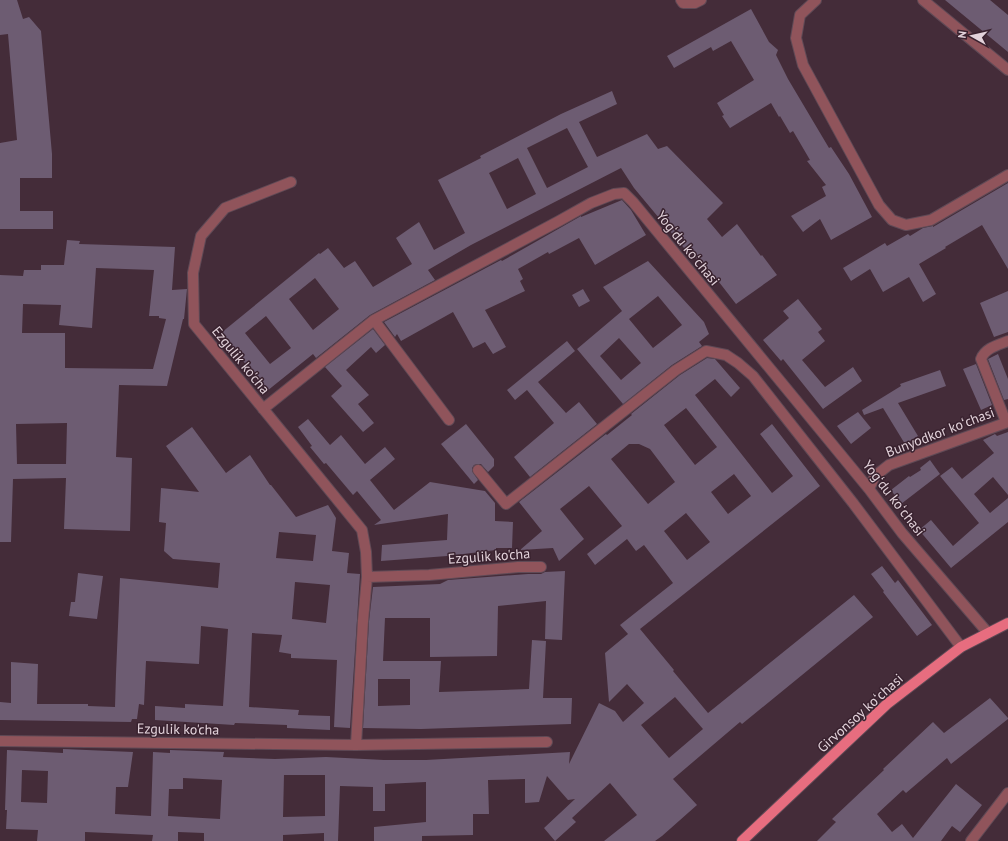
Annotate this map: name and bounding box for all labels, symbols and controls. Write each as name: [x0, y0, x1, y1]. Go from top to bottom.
north arrow: [952, 16, 992, 56]
text: N: [955, 30, 970, 39]
street label: Yogʻdu koʻchasi: [652, 207, 724, 289]
street label: Ezgulik ko'cha: [208, 322, 274, 398]
street label: Bunyodkor koʻchasi: [883, 403, 997, 461]
street label: Yogʻdu koʻchasi: [859, 456, 929, 540]
street label: Ezgulik ko'cha: [447, 544, 531, 568]
street label: Girvonsoy koʻchasi: [813, 670, 907, 756]
street label: Ezgulik ko'cha: [137, 719, 219, 739]

